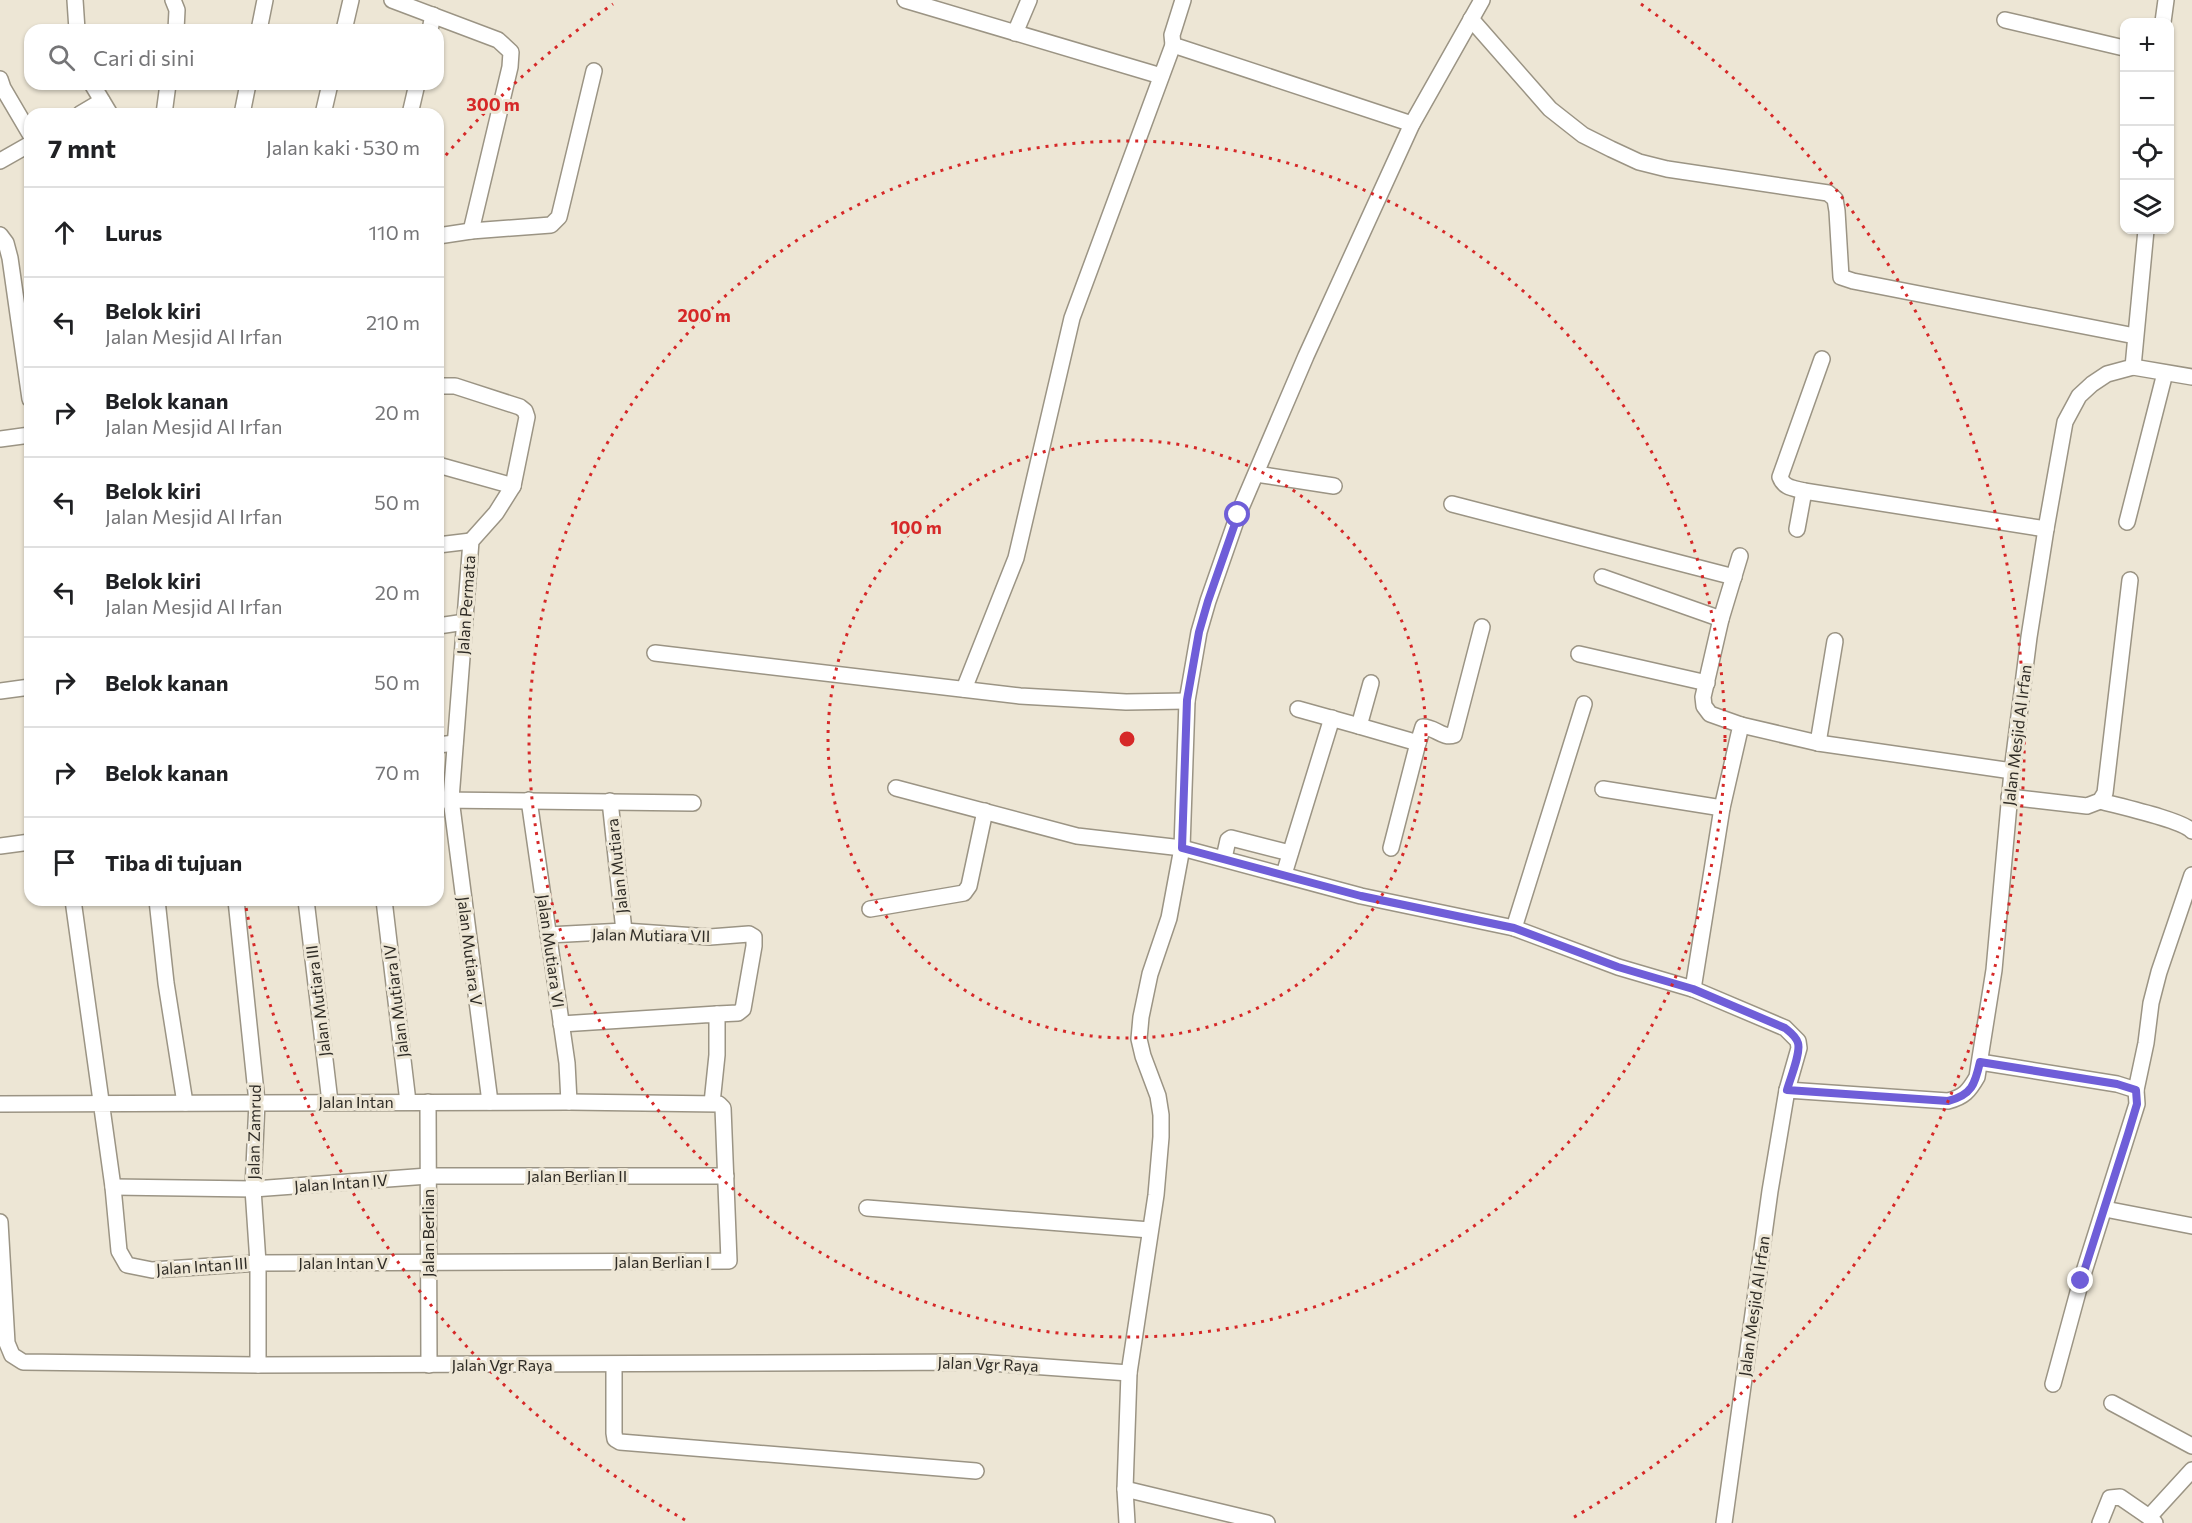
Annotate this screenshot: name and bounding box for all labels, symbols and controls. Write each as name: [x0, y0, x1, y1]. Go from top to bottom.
map controls: [2120, 18, 2174, 234]
button: +: [2120, 18, 2174, 72]
search box: [24, 24, 444, 90]
icon: search: [45, 41, 78, 74]
text: Cari di sini: [93, 44, 195, 71]
button: −: [2120, 72, 2174, 126]
text: 300 m: [466, 93, 520, 115]
button: locate: [2120, 126, 2174, 180]
text: 7 mnt: [48, 132, 116, 163]
text: Jalan kaki · 530 m: [266, 135, 420, 159]
button: layers: [2120, 180, 2174, 234]
icon: ahead: [48, 216, 81, 249]
text: Lurus: [105, 219, 162, 246]
text: 110 m: [369, 220, 420, 244]
text: Belok kiri: [105, 297, 201, 324]
text: 200 m: [677, 304, 731, 326]
icon: left: [48, 306, 81, 339]
text: 210 m: [366, 310, 420, 334]
text: Jalan Mesjid Al Irfan: [105, 324, 282, 348]
text: Belok kanan: [105, 387, 228, 414]
icon: right: [48, 396, 81, 429]
text: 20 m: [375, 400, 420, 424]
text: Jalan Mesjid Al Irfan: [105, 414, 282, 438]
text: Belok kiri: [105, 477, 201, 504]
icon: left: [48, 486, 81, 519]
text: 50 m: [374, 490, 420, 514]
route start: [1224, 501, 1250, 527]
text: Jalan Mesjid Al Irfan: [105, 504, 282, 528]
text: 100 m: [890, 516, 942, 538]
street label: Jalan Permata: [453, 555, 478, 655]
text: Belok kiri: [105, 567, 201, 594]
icon: left: [48, 576, 81, 609]
text: 20 m: [375, 580, 420, 604]
text: Jalan Mesjid Al Irfan: [105, 594, 282, 618]
street label: Jalan Mesjid Al Irfan: [1998, 663, 2035, 807]
icon: right: [48, 666, 81, 699]
text: Belok kanan: [105, 669, 228, 696]
text: 50 m: [374, 670, 420, 694]
centre of rings: [1117, 729, 1137, 749]
icon: right: [48, 756, 81, 789]
text: Belok kanan: [105, 759, 228, 786]
text: 70 m: [375, 760, 420, 784]
street label: Jalan Mutiara: [602, 818, 631, 915]
icon: arrive: [48, 846, 81, 879]
text: Tiba di tujuan: [105, 849, 242, 876]
street label: Jalan Mutiara VI: [534, 893, 569, 1009]
street label: Jalan Mutiara V: [454, 895, 487, 1006]
street label: Jalan Mutiara VII: [592, 924, 710, 945]
street label: Jalan Mutiara IV: [379, 943, 412, 1059]
street label: Jalan Mutiara III: [301, 944, 334, 1058]
street label: Jalan Zamrud: [243, 1084, 264, 1180]
street label: Jalan Intan: [318, 1092, 394, 1111]
street label: Jalan Berlian II: [527, 1166, 627, 1185]
street label: Jalan Intan IV: [293, 1170, 388, 1195]
street label: Jalan Berlian: [418, 1189, 437, 1277]
street label: Jalan Mesjid Al Irfan: [1734, 1234, 1773, 1378]
street label: Jalan Berlian I: [614, 1252, 710, 1271]
street label: Jalan Intan III: [155, 1253, 248, 1278]
street label: Jalan Intan V: [298, 1253, 388, 1272]
route end: [2067, 1267, 2093, 1293]
street label: Jalan Vgr Raya: [937, 1352, 1039, 1375]
street label: Jalan Vgr Raya: [451, 1355, 553, 1374]

